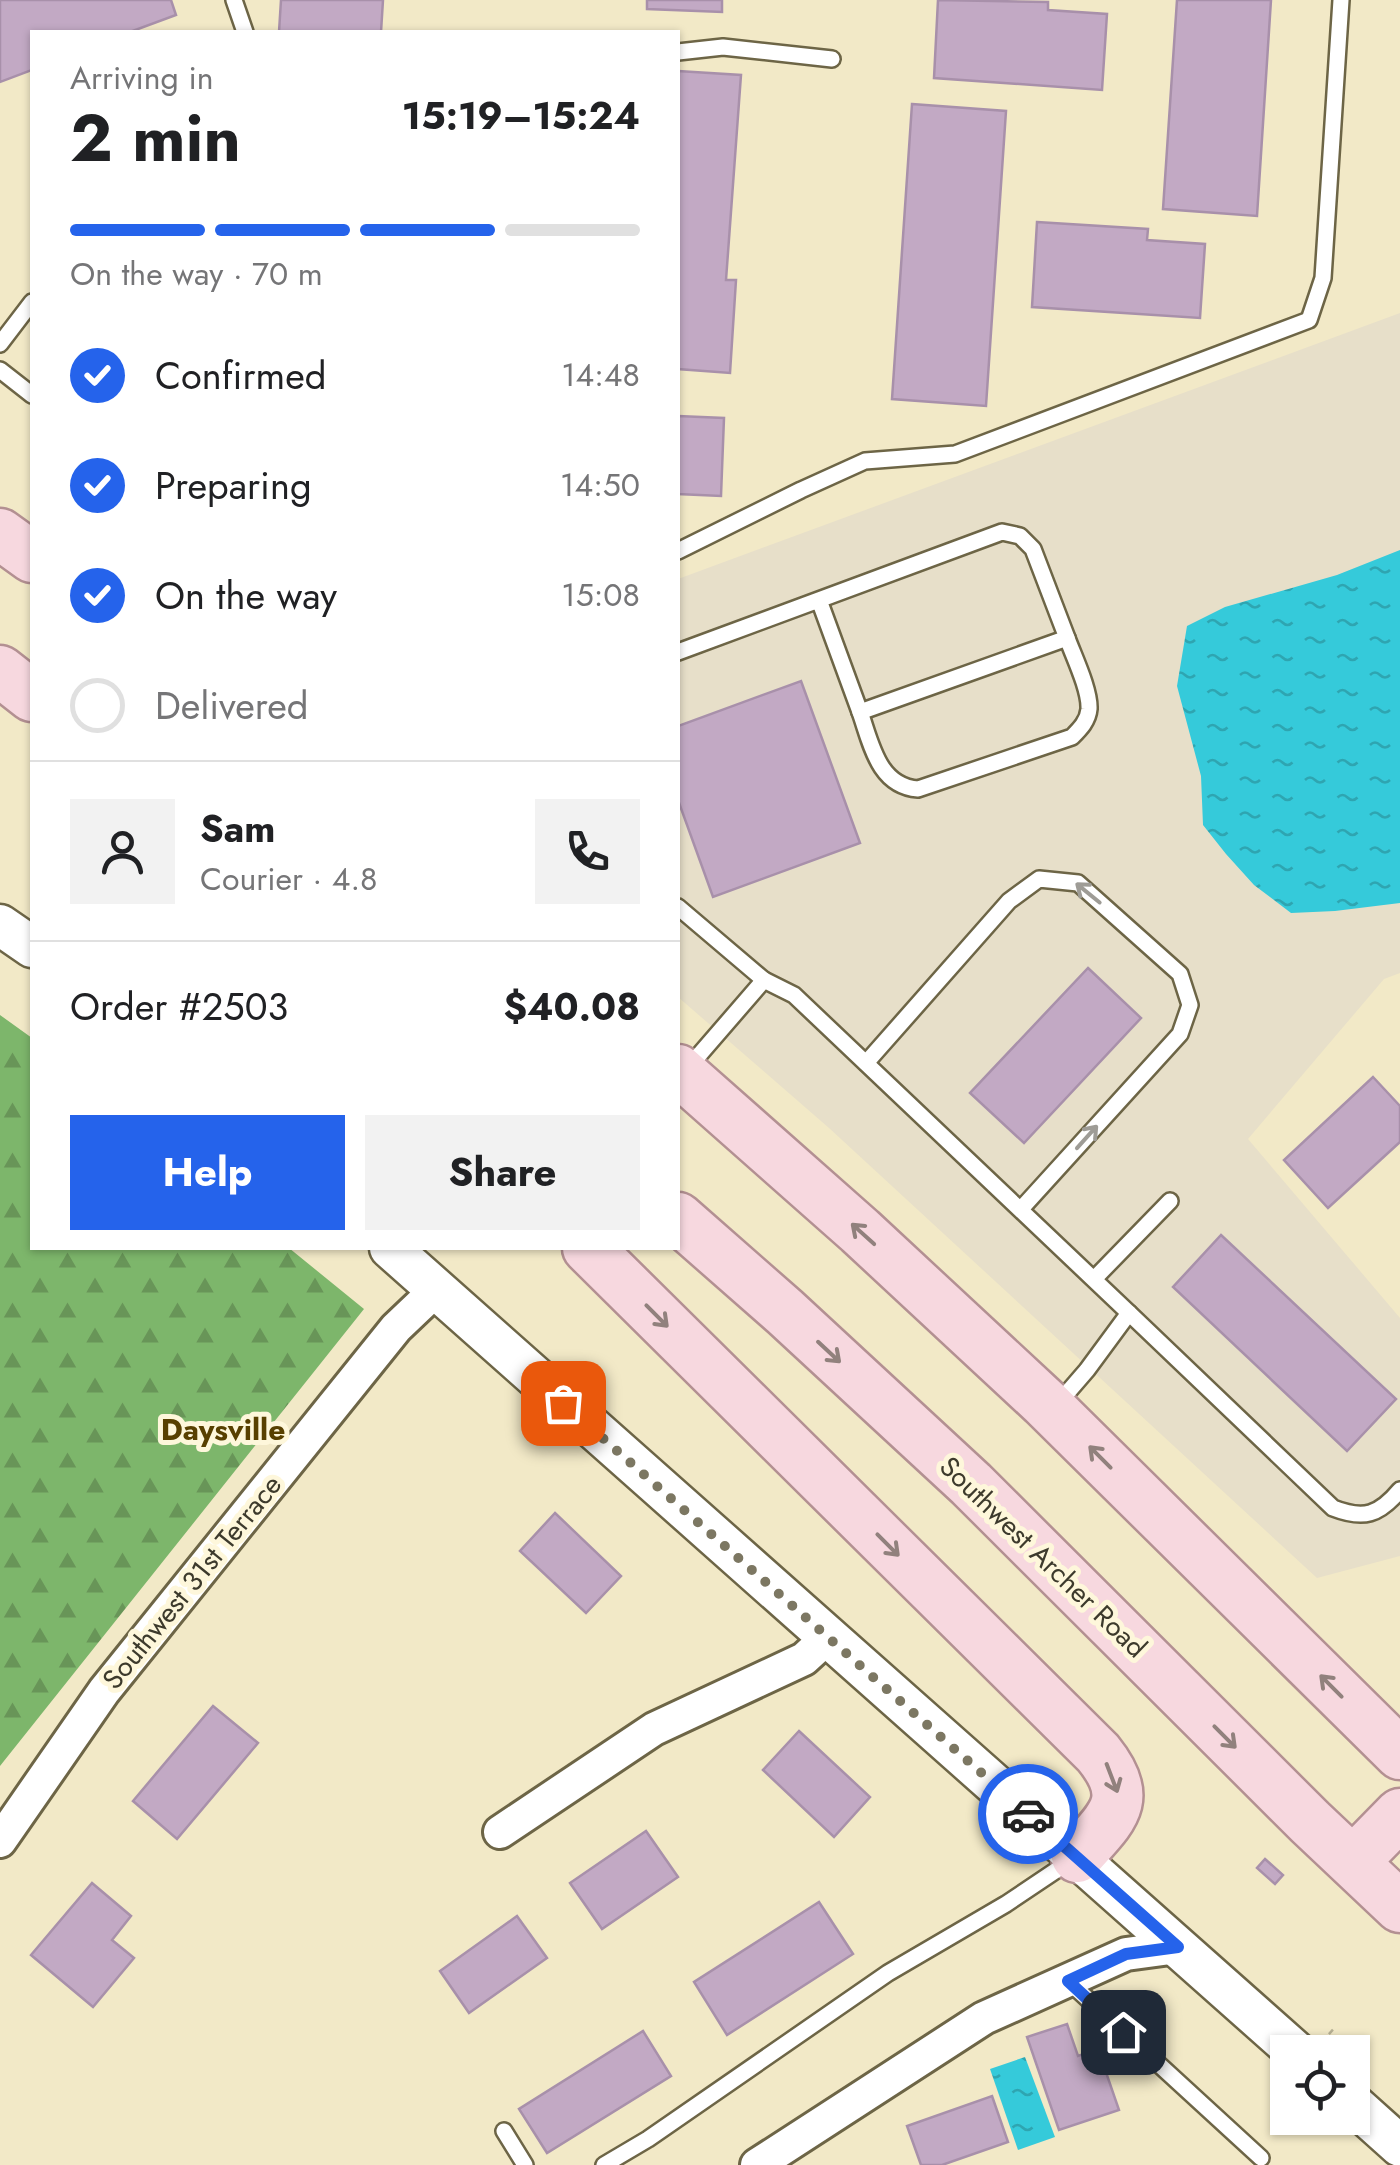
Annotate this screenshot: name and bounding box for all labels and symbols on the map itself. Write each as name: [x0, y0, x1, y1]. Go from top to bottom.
one-way arrow: [1076, 882, 1102, 904]
one-way arrow: [1075, 1125, 1098, 1150]
one-way arrow: [851, 1223, 876, 1246]
one-way arrow: [645, 1304, 669, 1328]
one-way arrow: [815, 1340, 841, 1364]
pin: [521, 1361, 606, 1446]
district label: Daysville: [161, 1408, 285, 1451]
one-way arrow: [1088, 1445, 1112, 1469]
street label: Southwest Archer Road: [930, 1447, 1156, 1667]
street label: Southwest 31st Terrace: [93, 1466, 291, 1698]
one-way arrow: [876, 1533, 900, 1557]
one-way arrow: [1319, 1674, 1343, 1698]
one-way arrow: [1212, 1724, 1236, 1748]
one-way arrow: [1104, 1763, 1122, 1793]
courier: [978, 1764, 1078, 1864]
pin: [1081, 1990, 1166, 2075]

